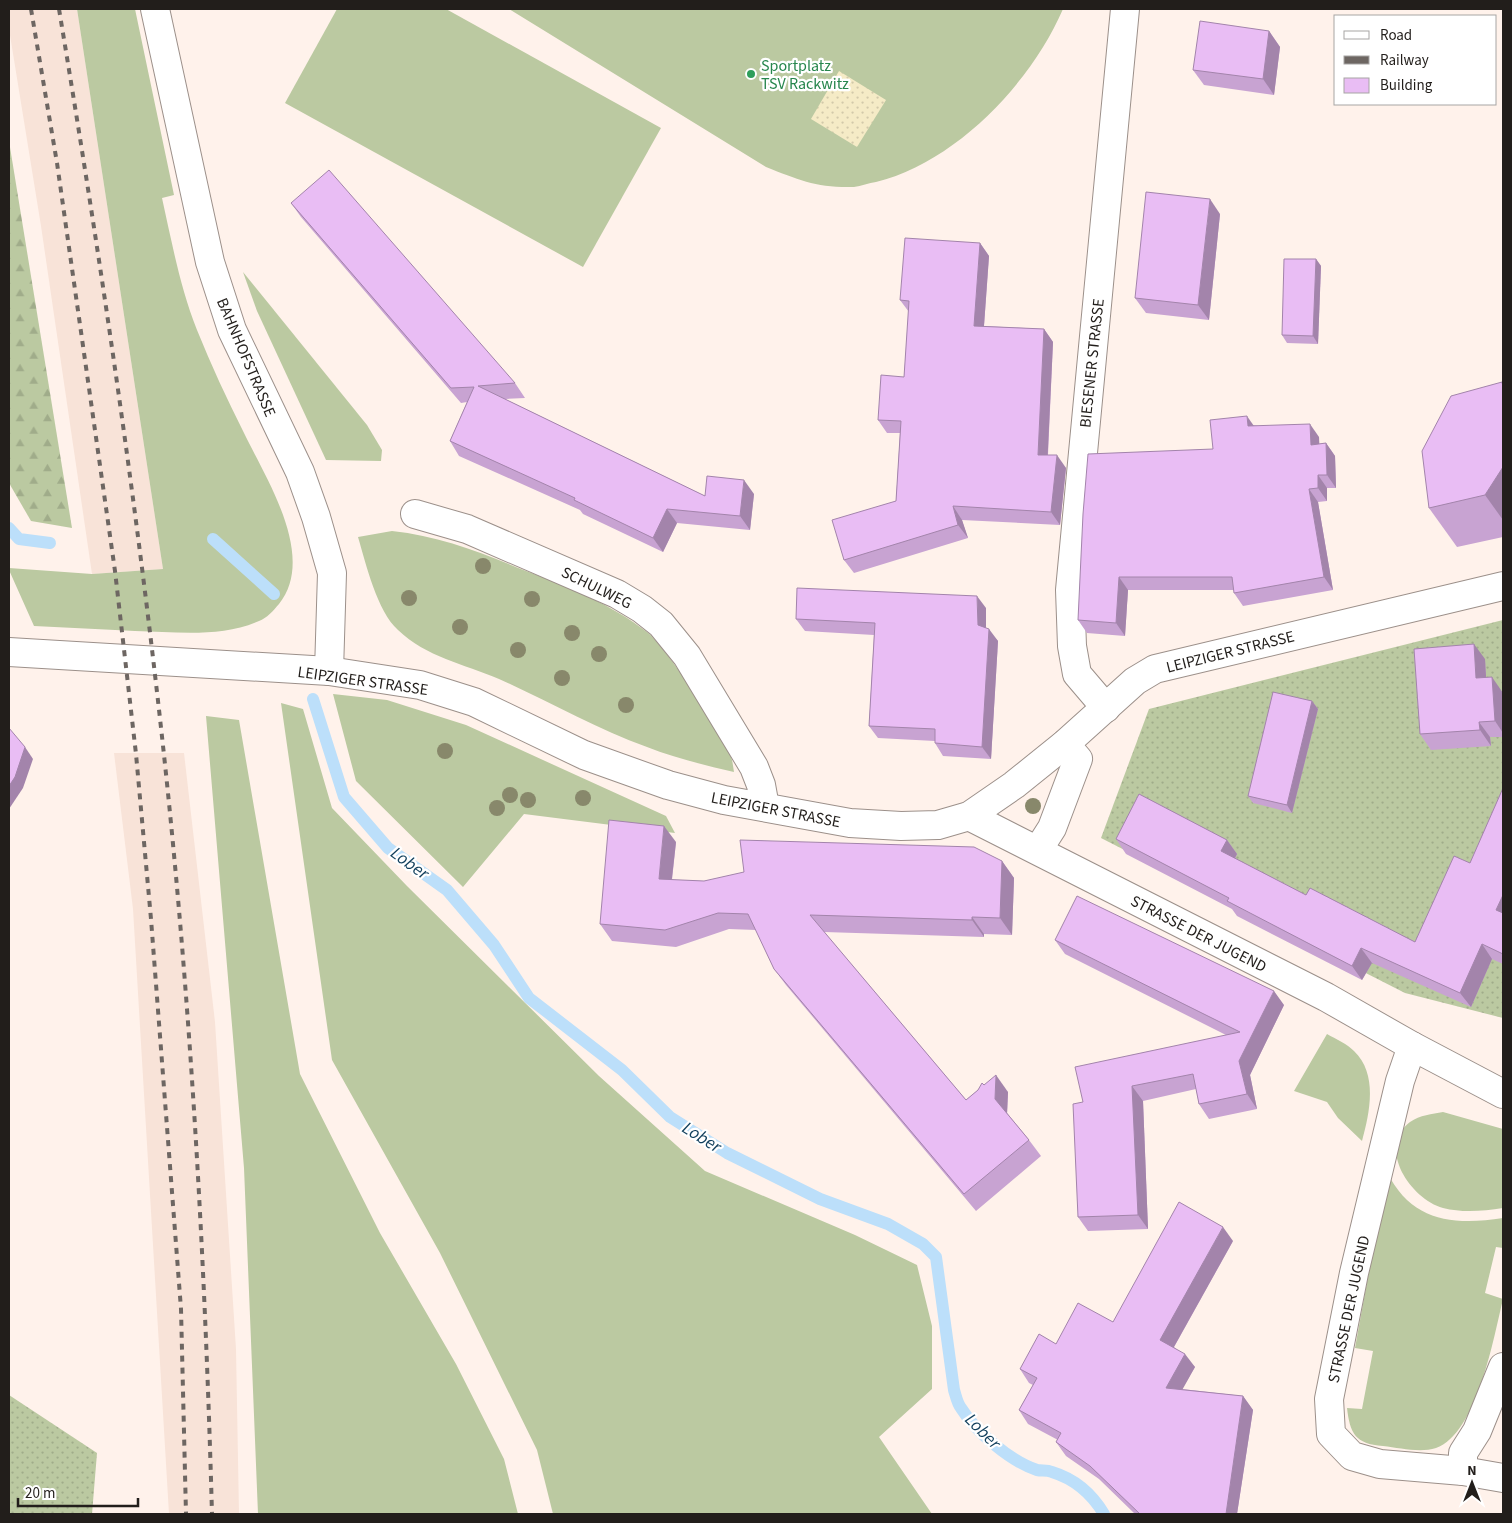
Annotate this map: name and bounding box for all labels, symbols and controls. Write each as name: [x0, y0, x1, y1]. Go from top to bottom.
legend: [1334, 15, 1497, 105]
text: Road: [1380, 25, 1412, 46]
text: Railway: [1380, 50, 1429, 71]
place label: Sportplatz TSV Rackwitz: [761, 55, 849, 95]
marker: Sportplatz TSV Rackwitz: [745, 68, 757, 80]
text: Building: [1380, 75, 1433, 96]
street label: BAHNHOFSTRASSE: [211, 294, 281, 420]
street label: BIESENER STRASSE: [1074, 297, 1110, 429]
street label: SCHULWEG: [557, 561, 636, 614]
street label: LEIPZIGER STRASSE: [1164, 625, 1297, 679]
street label: LEIPZIGER STRASSE: [296, 661, 430, 701]
street label: LEIPZIGER STRASSE: [709, 787, 842, 833]
water label: Lober: [385, 841, 435, 886]
street label: STRASSE DER JUGEND: [1127, 890, 1271, 978]
water label: Lober: [677, 1116, 727, 1160]
street label: STRASSE DER JUGEND: [1323, 1233, 1375, 1385]
water label: Lober: [959, 1408, 1007, 1456]
north arrow: [1447, 1458, 1497, 1508]
text: N: [1467, 1461, 1477, 1481]
scale bar: [18, 1476, 138, 1508]
text: 20 m: [25, 1483, 55, 1504]

